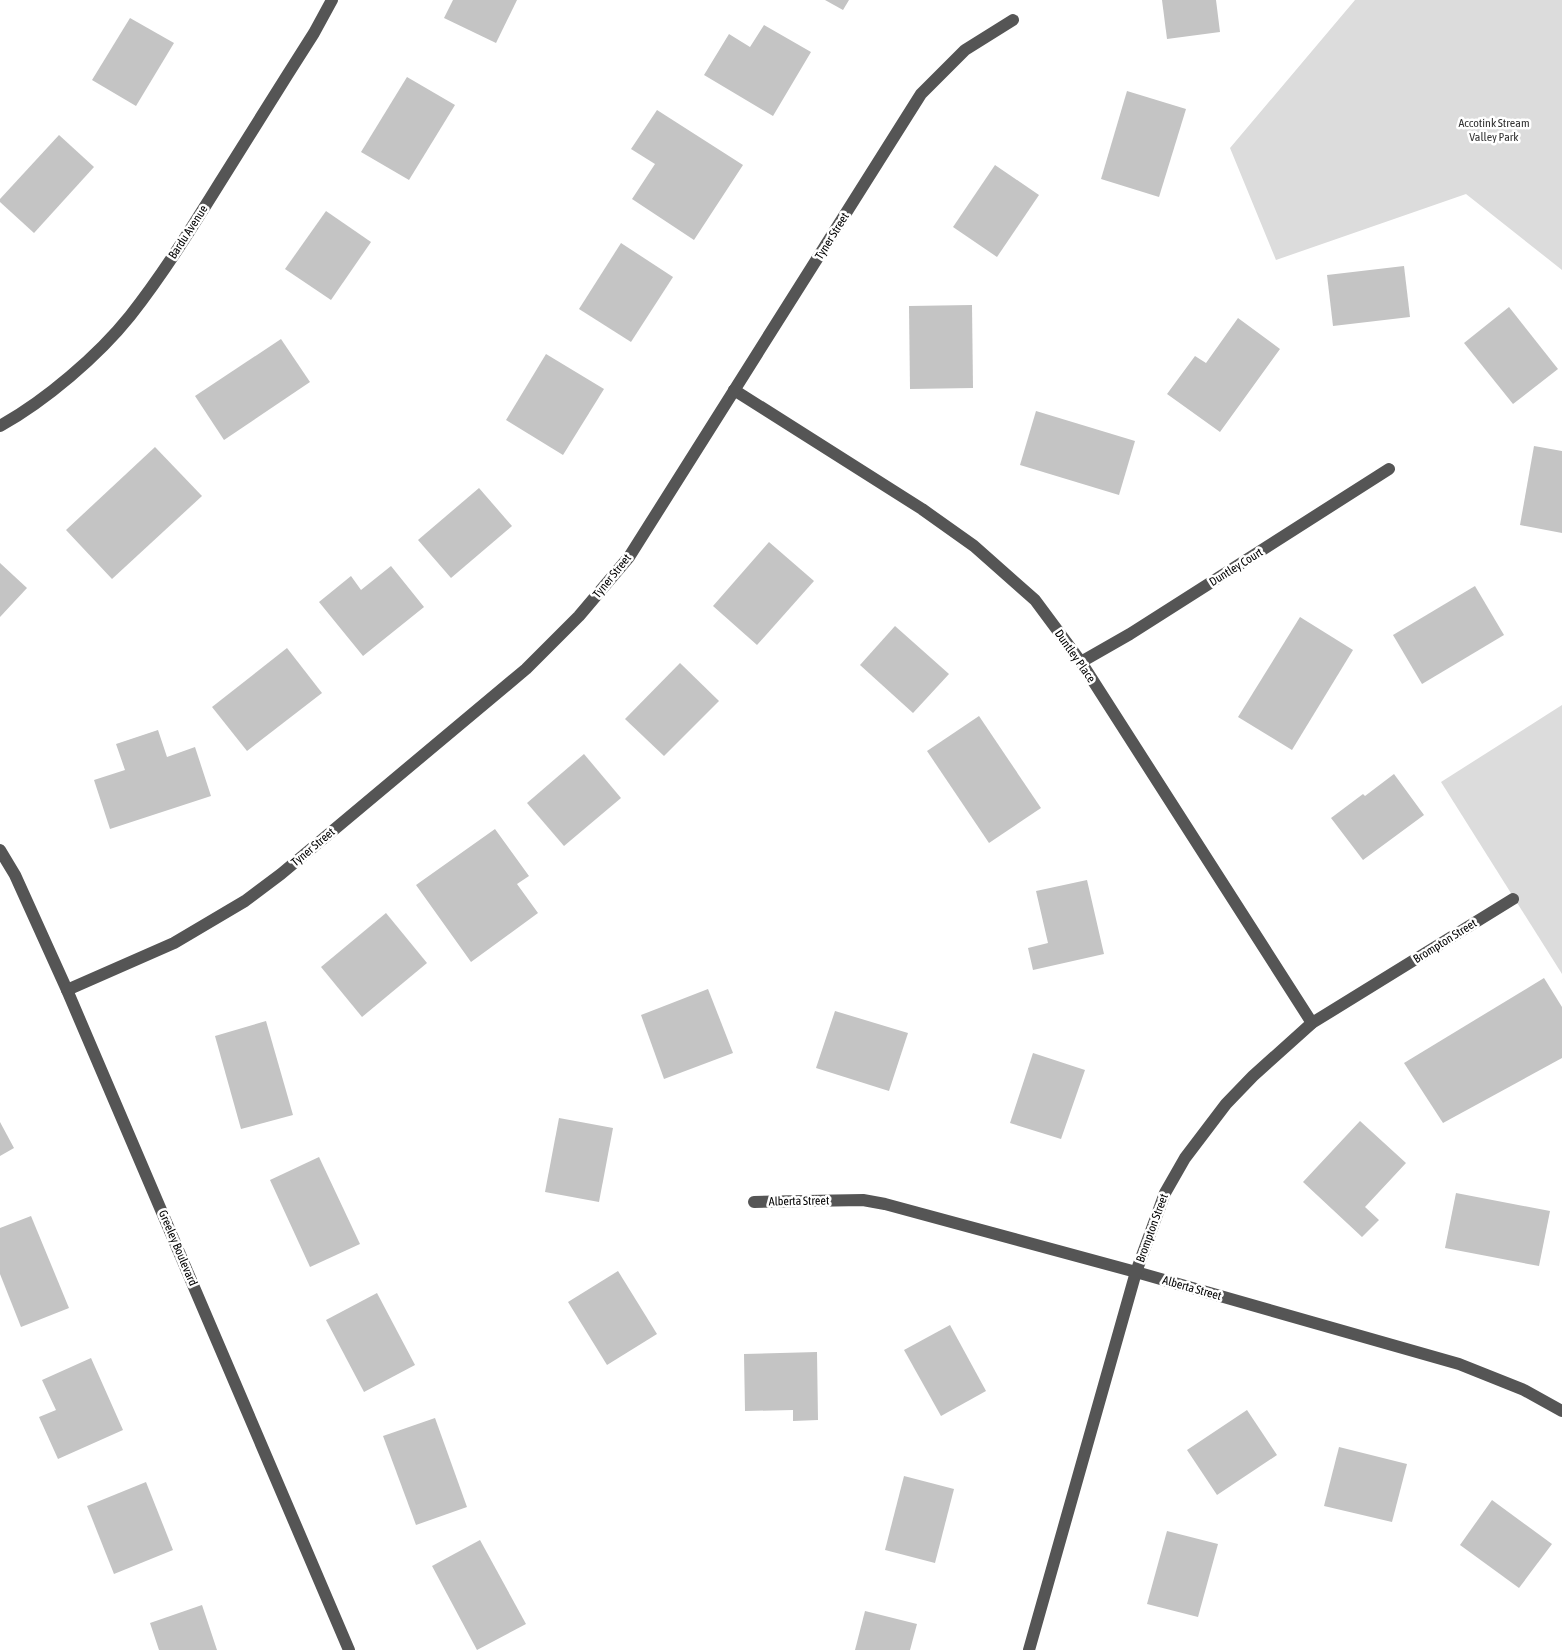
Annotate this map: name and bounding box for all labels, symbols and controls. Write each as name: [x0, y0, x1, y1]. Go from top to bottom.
park label: Accotink Stream Valley Park: [1458, 116, 1530, 144]
street label: Bardu Avenue: [165, 203, 211, 261]
street label: Tyner Street: [812, 210, 852, 262]
street label: Duntley Court: [1207, 545, 1266, 589]
street label: Tyner Street: [590, 551, 634, 601]
street label: Duntley Place: [1052, 627, 1098, 685]
street label: Tyner Street: [288, 824, 338, 869]
street label: Brompton Street: [1411, 916, 1480, 966]
street label: Brompton Street: [1133, 1191, 1171, 1264]
street label: Alberta Street: [769, 1193, 830, 1209]
street label: Greeley Boulevard: [156, 1208, 200, 1288]
street label: Alberta Street: [1161, 1273, 1224, 1303]

